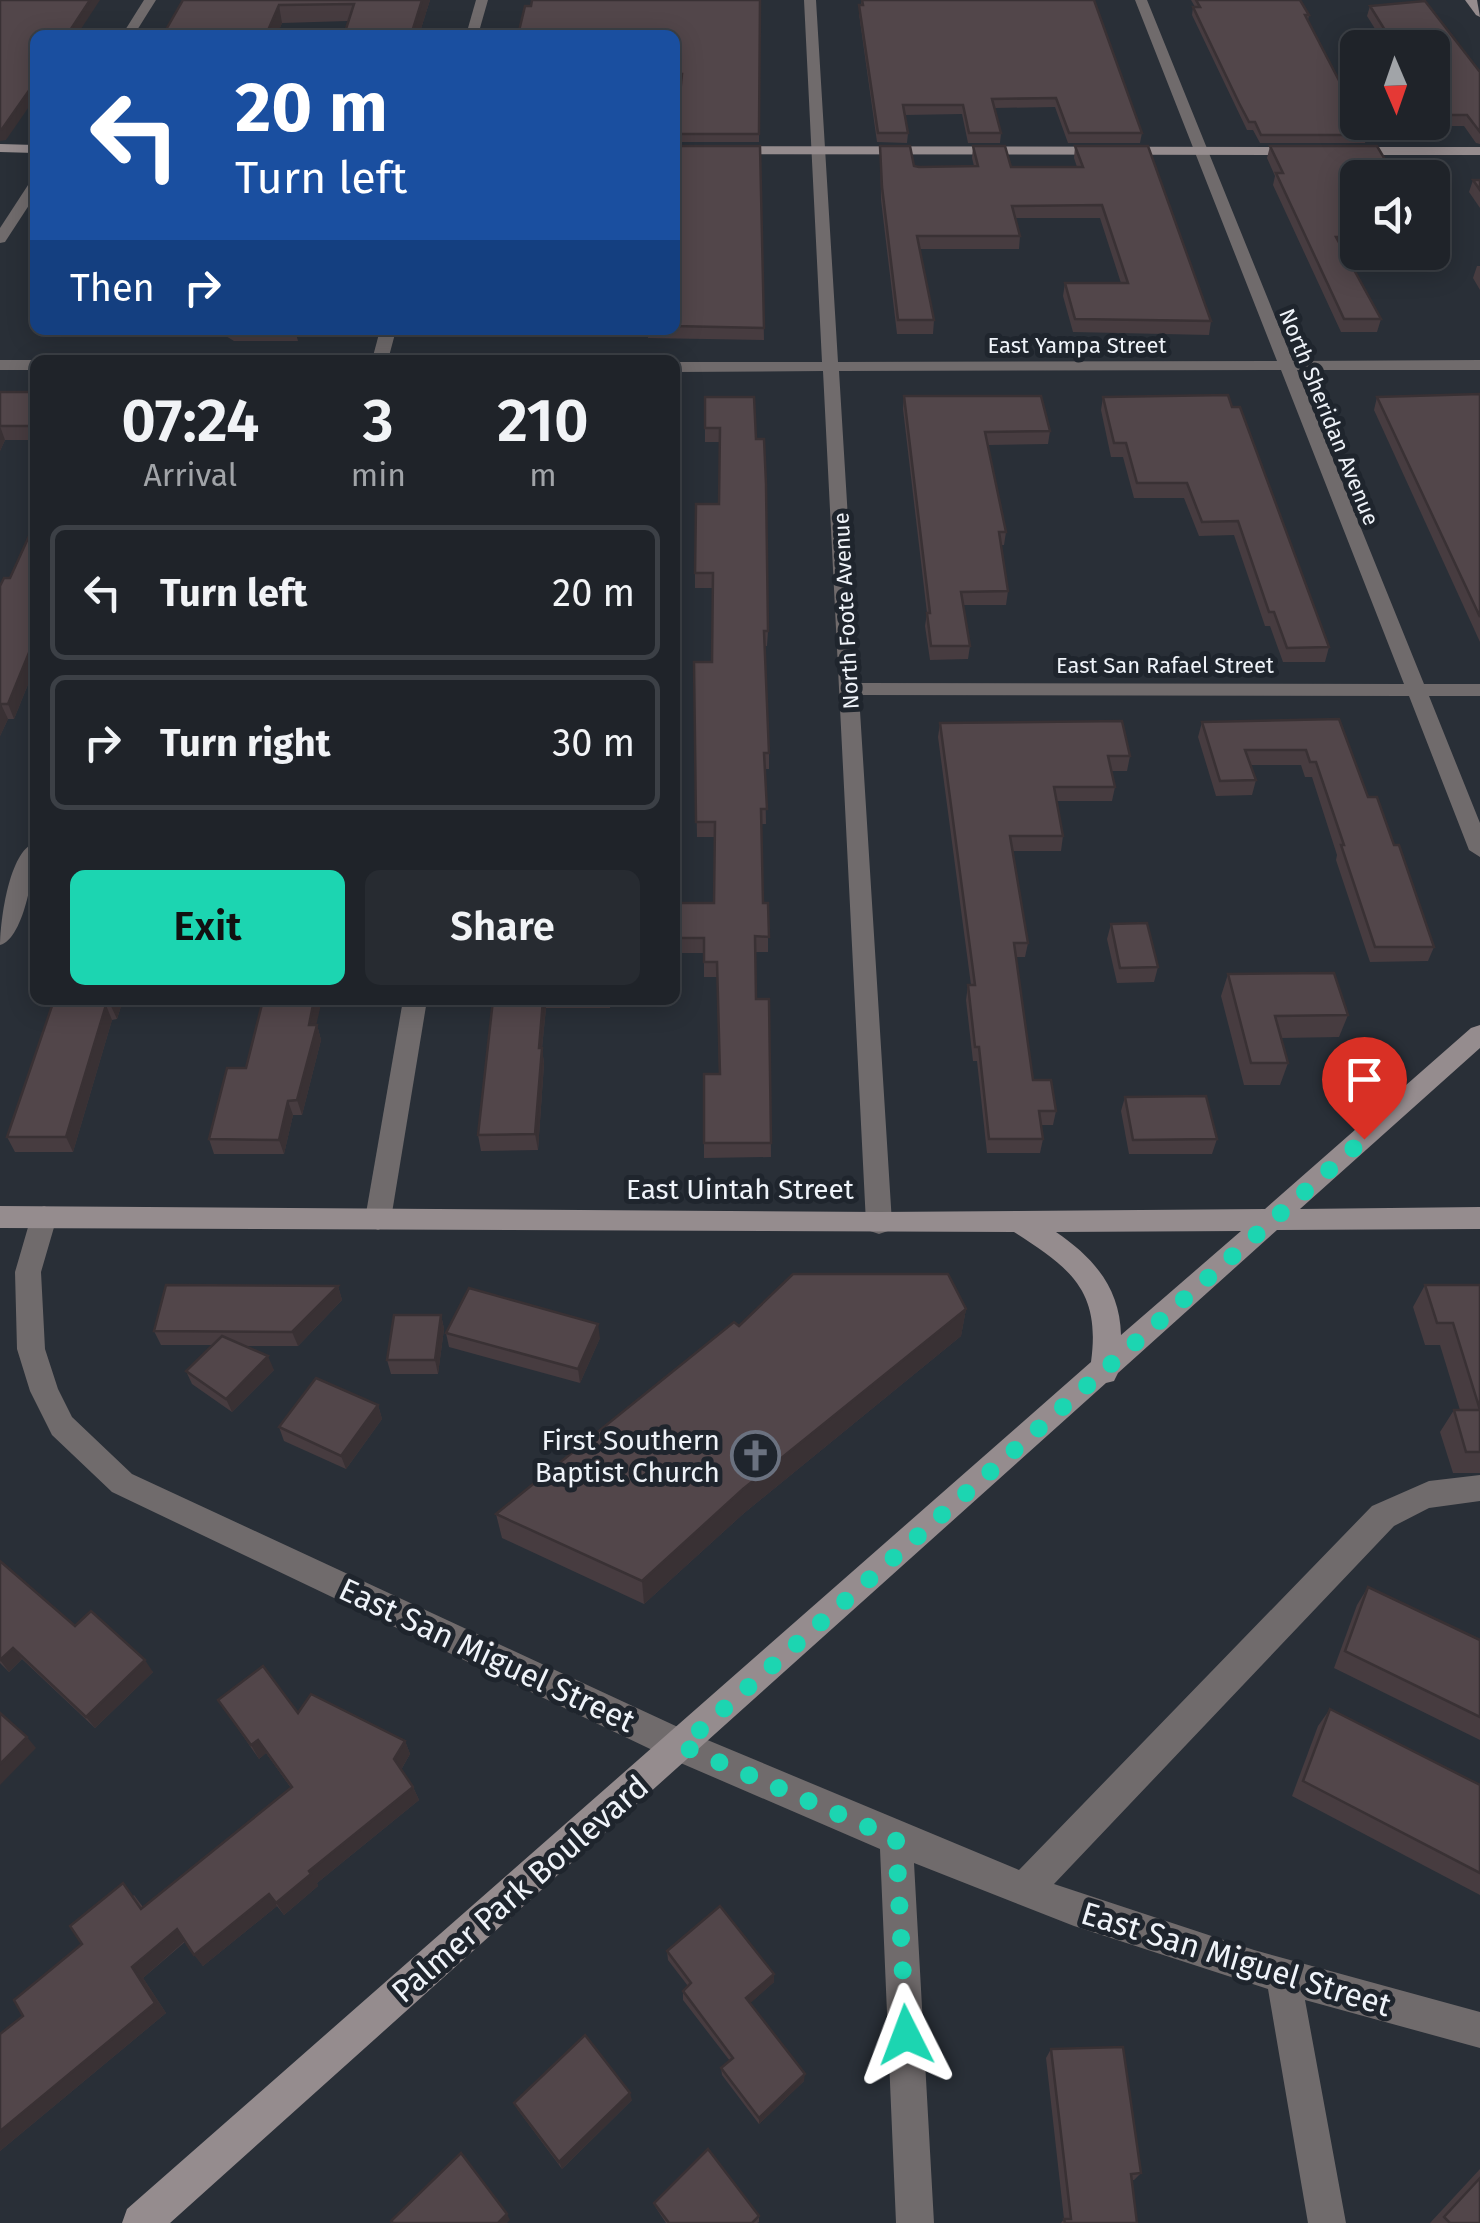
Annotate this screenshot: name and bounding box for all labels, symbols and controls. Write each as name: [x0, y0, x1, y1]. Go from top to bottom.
north arrow: [1340, 30, 1450, 140]
map controls: [1340, 30, 1450, 270]
text: 20 m: [235, 66, 388, 150]
icon: left: [70, 70, 200, 200]
text: Turn left: [235, 151, 407, 205]
button: sound: [1340, 160, 1450, 270]
icon: right: [175, 260, 230, 315]
text: Then: [70, 265, 155, 311]
street label: North Sheridan Avenue: [1273, 305, 1385, 529]
street label: East Yampa Street: [988, 332, 1166, 359]
text: 07:24: [121, 385, 259, 457]
text: 3: [363, 385, 394, 457]
text: 210: [497, 385, 589, 457]
text: Arrival: [143, 456, 237, 494]
text: min: [351, 456, 406, 494]
text: m: [529, 456, 557, 494]
street label: North Foote Avenue: [827, 512, 865, 710]
icon: left: [75, 565, 130, 620]
text: Turn left: [160, 570, 307, 616]
text: 20 m: [552, 570, 635, 616]
street label: East San Rafael Street: [1056, 652, 1274, 679]
icon: right: [75, 715, 130, 770]
text: Turn right: [160, 720, 330, 766]
text: 30 m: [552, 720, 635, 766]
button: Exit: [70, 870, 345, 985]
button: Share: [365, 870, 640, 985]
pin: [1322, 1037, 1407, 1140]
icon: arrive: [1337, 1052, 1392, 1107]
street label: East Uintah Street: [626, 1173, 855, 1206]
place label: First Southern Baptist Church: [535, 1424, 720, 1489]
church icon: First Southern Baptist Church: [729, 1430, 781, 1482]
street label: East San Miguel Street: [333, 1570, 641, 1740]
street label: Palmer Park Boulevard: [384, 1767, 656, 2011]
street label: East San Miguel Street: [1077, 1894, 1396, 2024]
position arrow: [854, 1983, 958, 2087]

